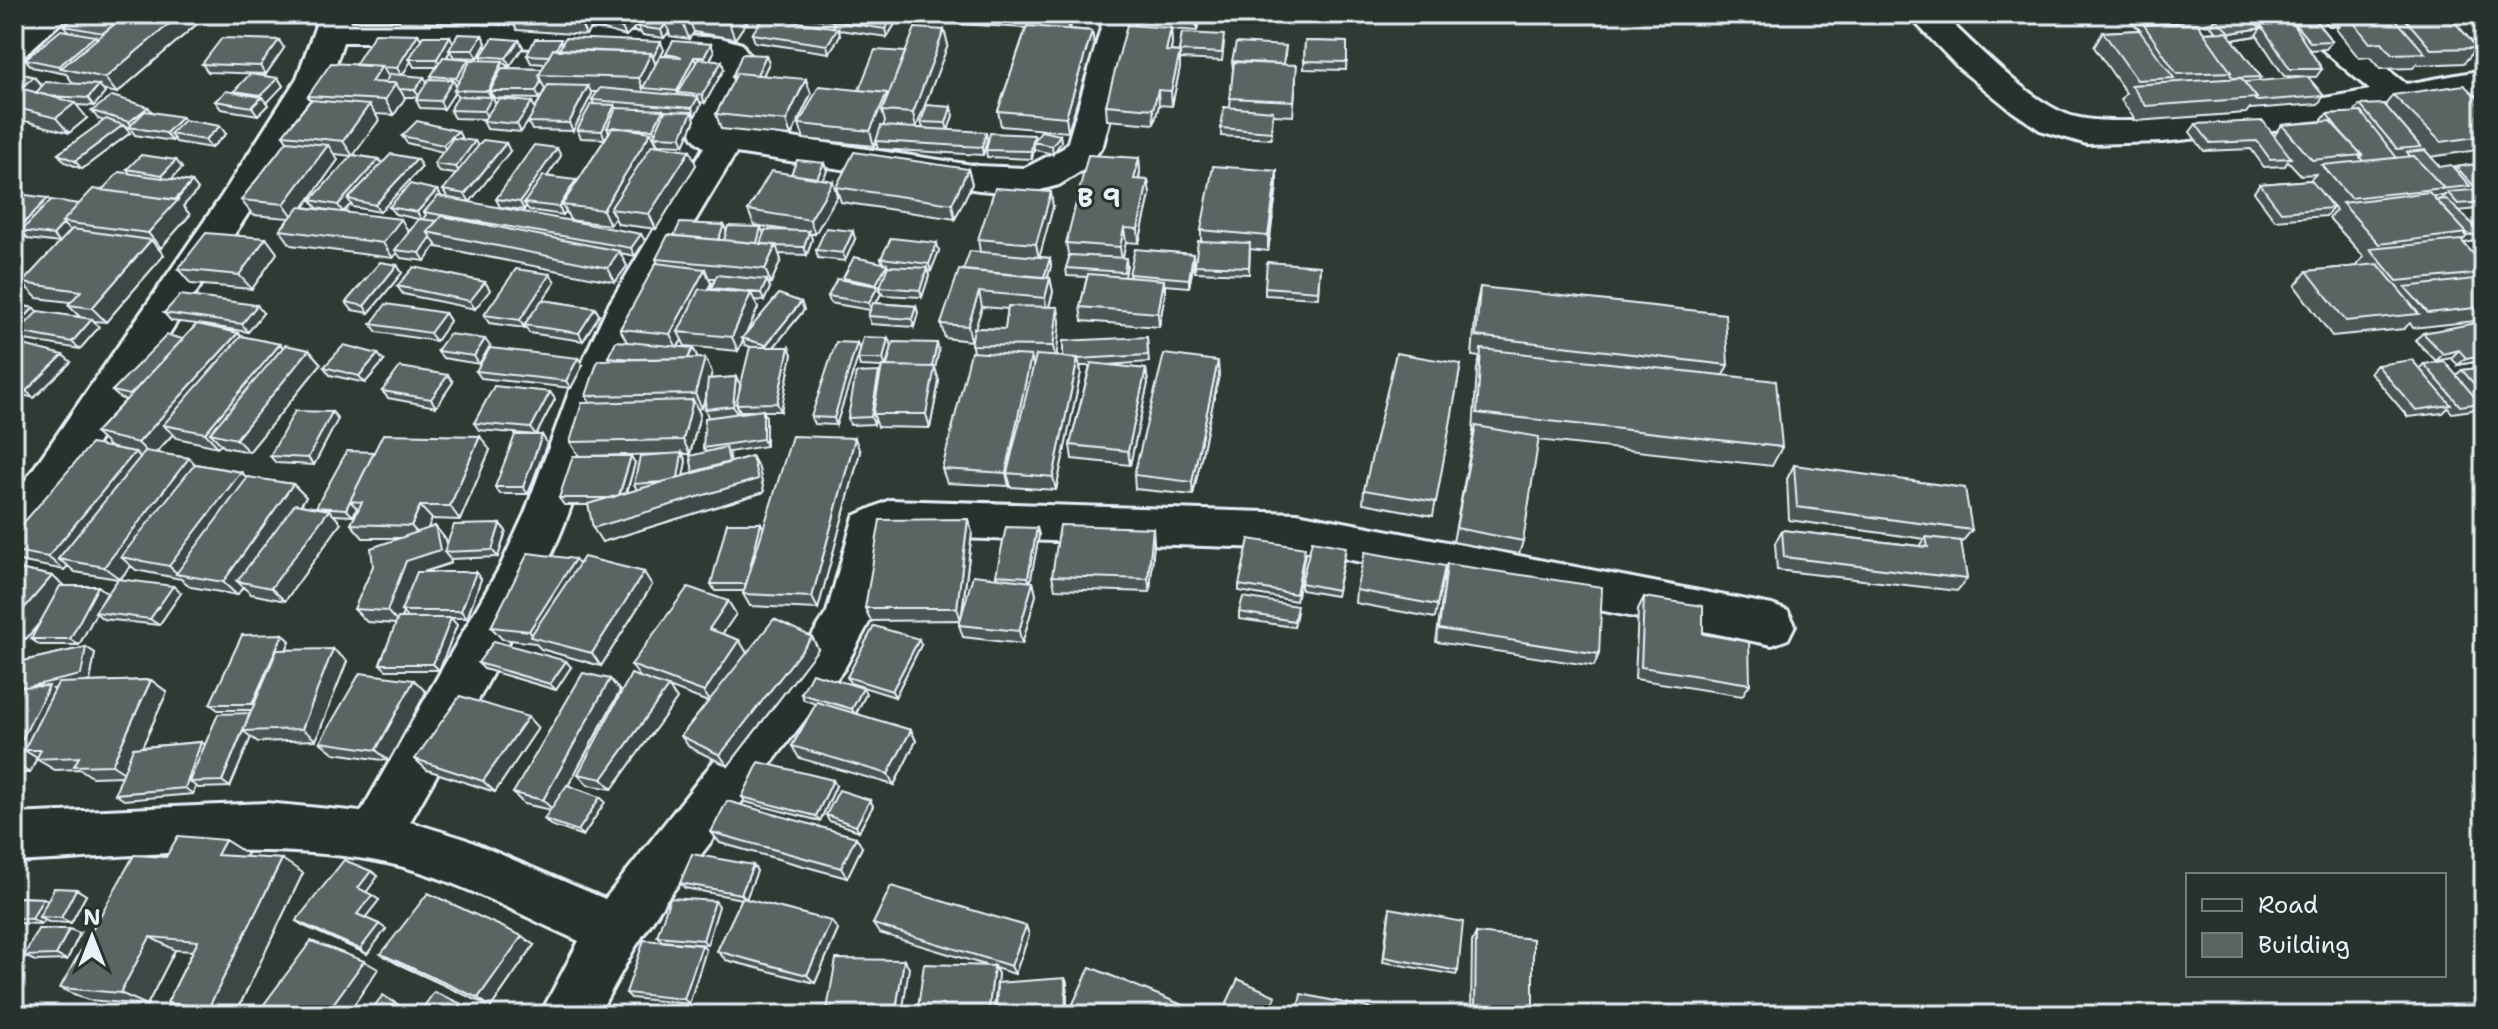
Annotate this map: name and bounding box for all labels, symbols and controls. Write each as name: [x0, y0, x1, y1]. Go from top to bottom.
district label: B 9: [1077, 180, 1121, 215]
legend: [2186, 873, 2446, 977]
text: Road: [2258, 889, 2318, 921]
north arrow: [52, 897, 132, 977]
text: N: [83, 903, 101, 932]
text: Building: [2258, 929, 2350, 961]

